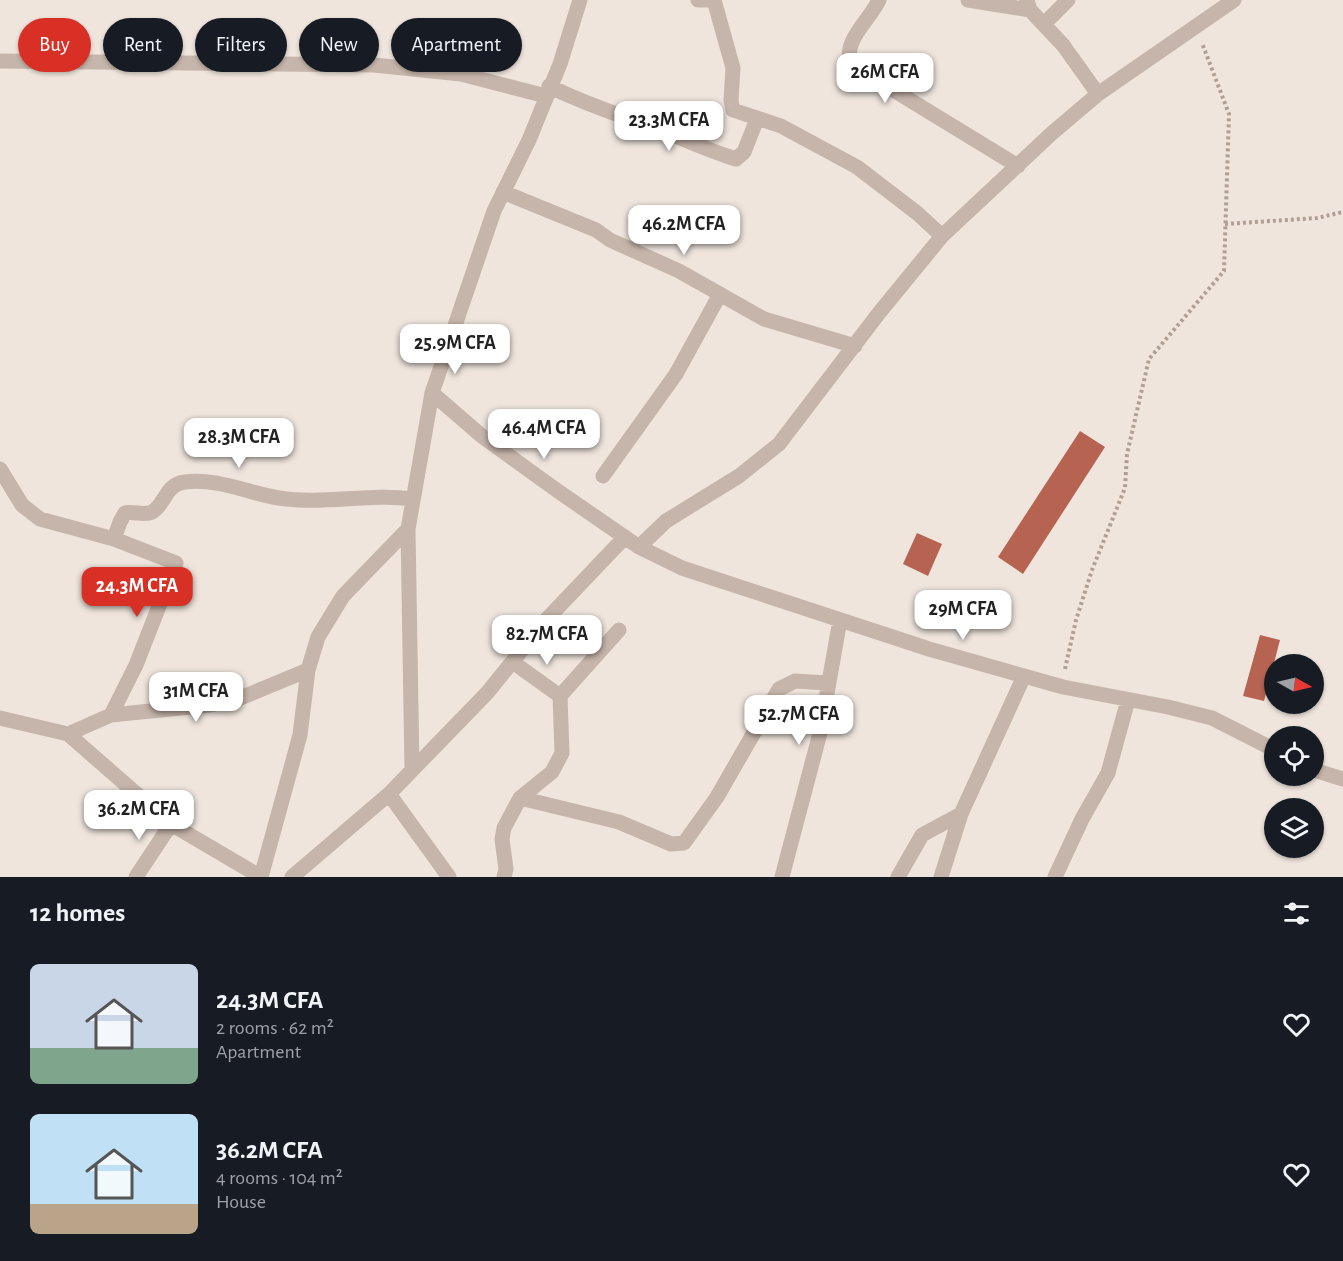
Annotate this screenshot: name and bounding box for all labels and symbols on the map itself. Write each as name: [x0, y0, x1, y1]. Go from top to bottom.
pin: 26M CFA: [830, 53, 940, 104]
pin: 23.3M CFA: [600, 101, 738, 152]
pin: 46.2M CFA: [615, 205, 753, 256]
pin: 25.9M CFA: [386, 324, 524, 375]
pin: 46.4M CFA: [475, 409, 613, 460]
pin: 28.3M CFA: [170, 418, 308, 469]
pin: 24.3M CFA: [68, 567, 206, 618]
pin: 29M CFA: [908, 590, 1018, 641]
pin: 82.7M CFA: [478, 615, 616, 666]
north arrow: [1264, 654, 1324, 714]
pin: 31M CFA: [141, 672, 251, 723]
pin: 52.7M CFA: [730, 695, 868, 746]
pin: 36.2M CFA: [70, 790, 208, 841]

